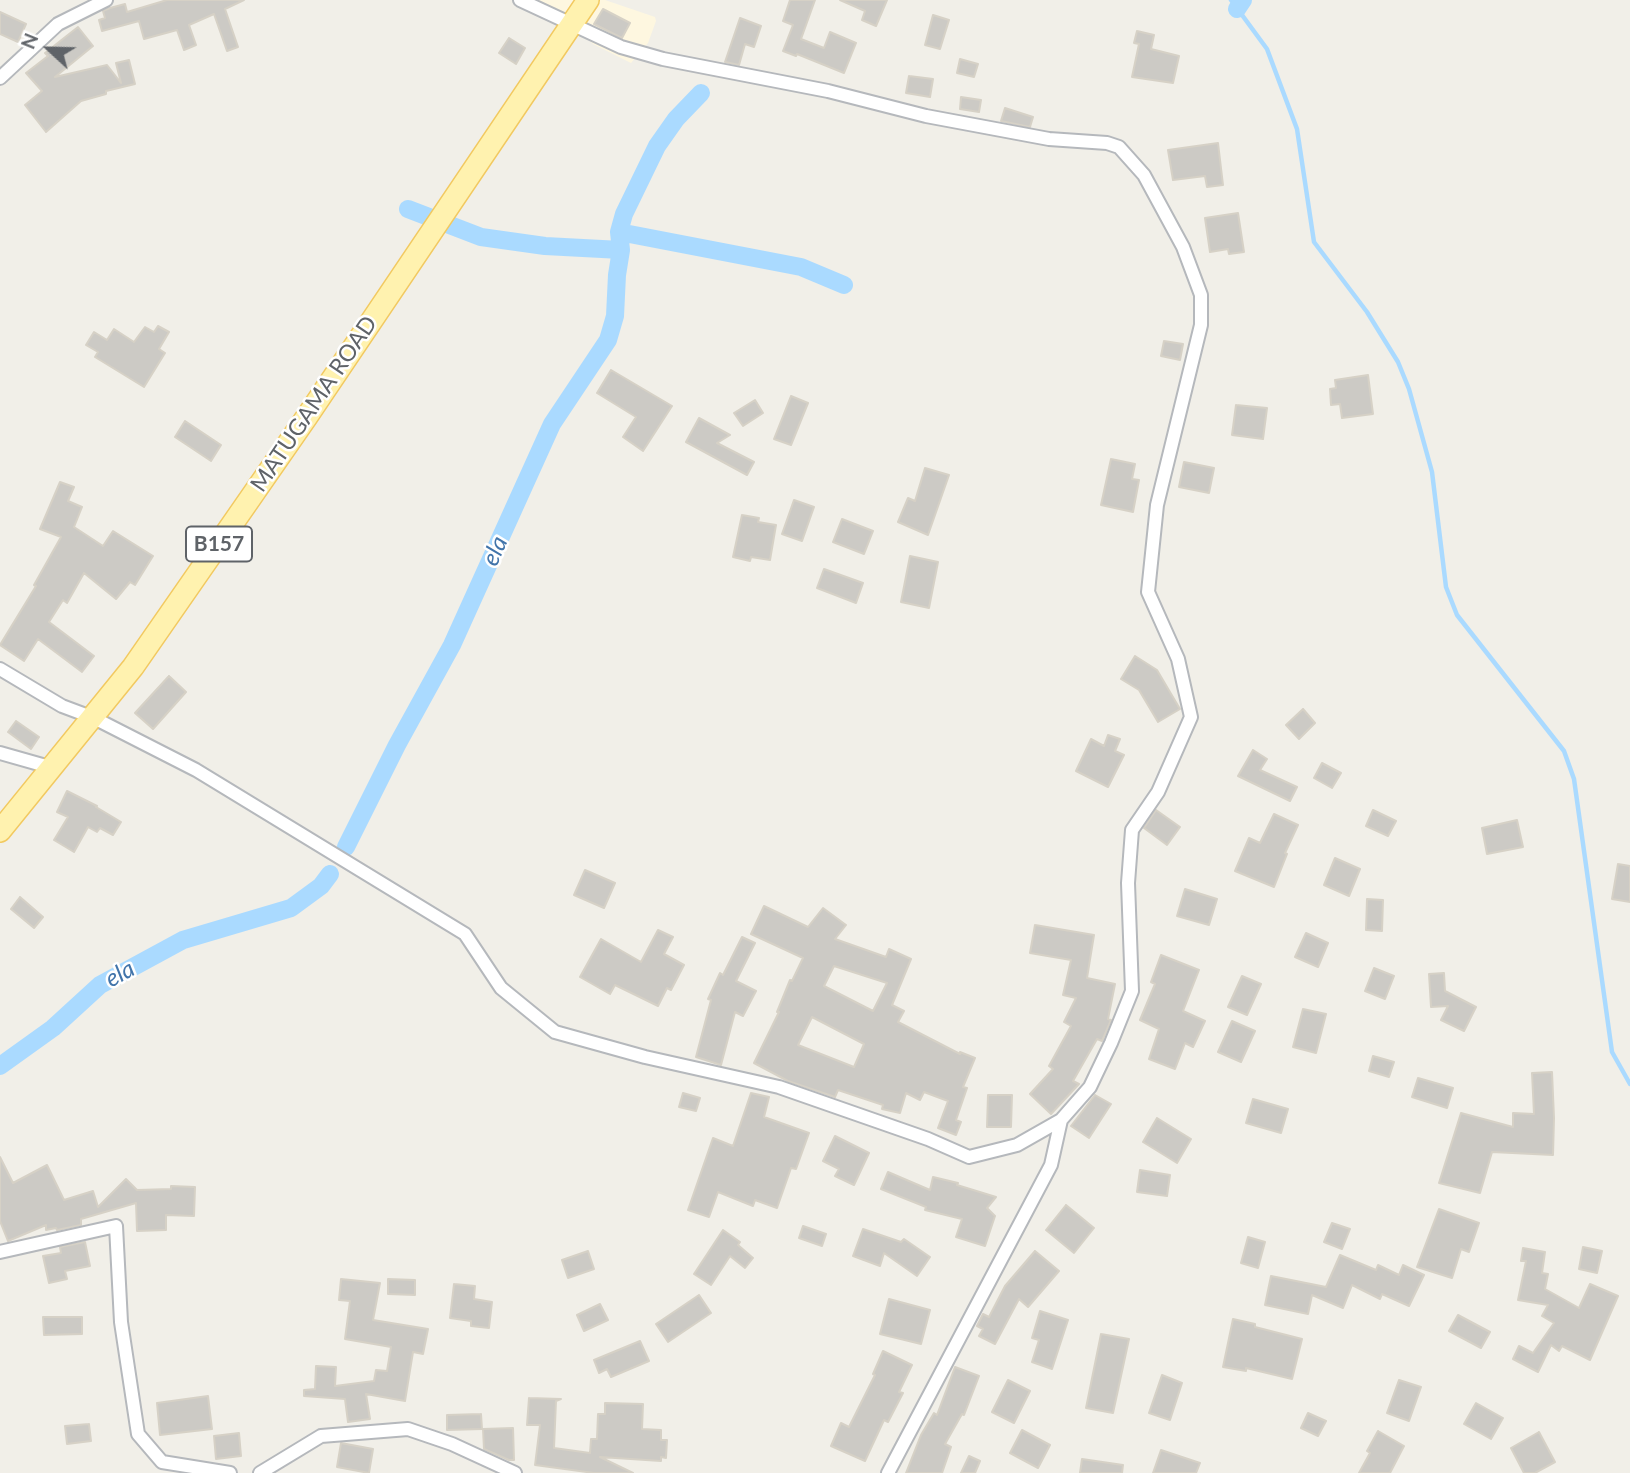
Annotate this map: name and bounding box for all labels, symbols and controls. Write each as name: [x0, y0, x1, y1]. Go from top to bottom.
north arrow: [14, 14, 84, 84]
text: N: [16, 30, 42, 52]
street label: MATUGAMA ROAD: [245, 311, 383, 497]
road number: B157: [186, 526, 252, 562]
water label: ela: [476, 532, 514, 570]
water label: ela: [100, 954, 140, 994]

